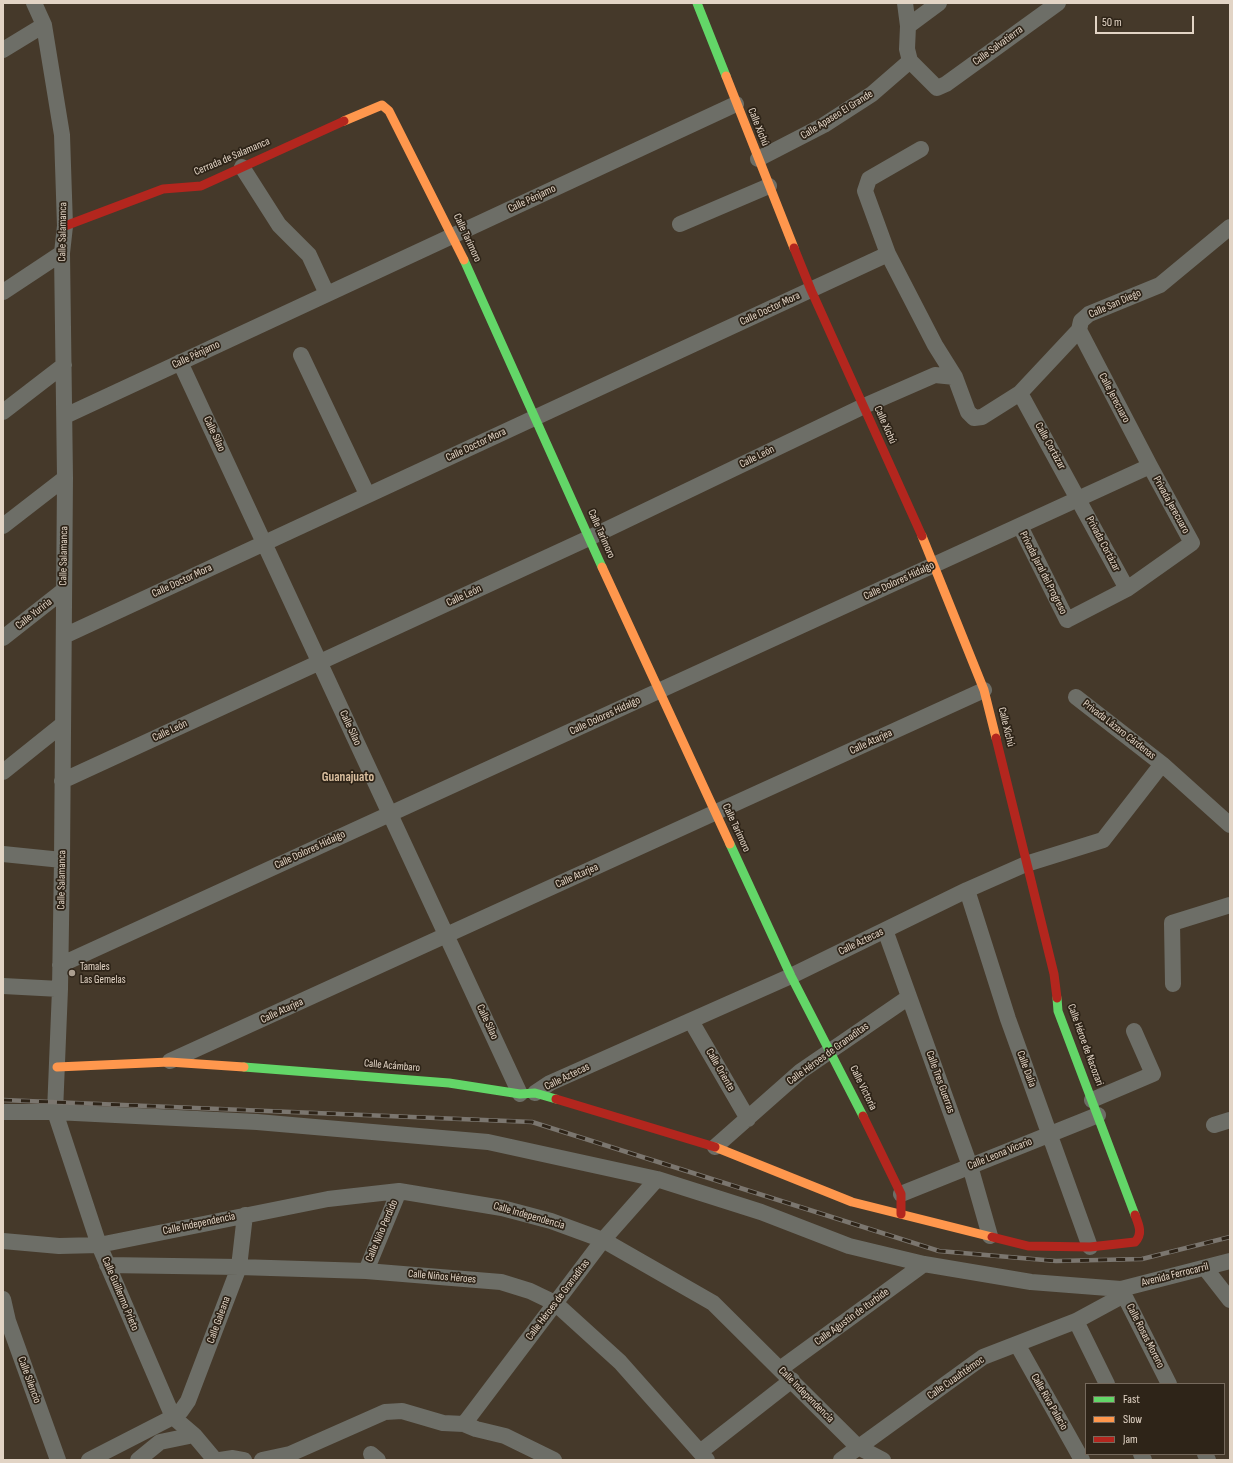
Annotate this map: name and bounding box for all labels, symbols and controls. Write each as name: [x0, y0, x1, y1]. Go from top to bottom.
scale bar: [1097, 8, 1196, 34]
text: 50 m: [1102, 15, 1122, 30]
street label: Calle Salvatierra: [970, 23, 1026, 69]
street label: Calle Apaseo El Grande: [798, 87, 876, 143]
street label: Calle Xichú: [744, 106, 772, 148]
street label: Cerrada de Salamanca: [192, 135, 272, 179]
street label: Calle Pénjamo: [506, 182, 558, 216]
street label: Calle Salamanca: [56, 202, 70, 262]
street label: Calle Tarimoro: [450, 212, 484, 264]
street label: Calle San Diego: [1087, 287, 1143, 321]
street label: Calle Doctor Mora: [738, 289, 802, 329]
street label: Calle Pénjamo: [170, 338, 222, 372]
street label: Calle Jerecuaro: [1095, 371, 1133, 425]
street label: Calle Xichú: [871, 404, 899, 446]
street label: Calle Silao: [200, 414, 228, 454]
street label: Calle Cortázar: [1032, 420, 1068, 472]
street label: Calle Doctor Mora: [444, 425, 508, 465]
street label: Calle León: [737, 443, 777, 471]
street label: Privada Jerecuaro: [1150, 474, 1192, 536]
street label: Calle Tarimoro: [584, 508, 618, 560]
street label: Privada Cortázar: [1083, 514, 1123, 574]
street label: Calle Salamanca: [57, 526, 71, 586]
street label: Privada Jaral del Progreso: [1016, 529, 1070, 617]
street label: Calle Dolores Hidalgo: [861, 559, 937, 603]
street label: Calle Doctor Mora: [150, 561, 214, 601]
street label: Calle León: [444, 582, 484, 610]
street label: Calle Yuriria: [13, 596, 55, 632]
street label: Calle Dolores Hidalgo: [567, 694, 643, 738]
street label: Privada Lázaro Cárdenas: [1080, 697, 1158, 763]
street label: Calle Xichú: [995, 706, 1017, 748]
street label: Calle Silao: [336, 708, 364, 748]
street label: Calle León: [150, 717, 190, 745]
street label: Calle Atarjea: [848, 726, 894, 758]
district label: Guanajuato: [322, 770, 374, 786]
street label: Calle Tarimoro: [719, 802, 753, 854]
street label: Calle Dolores Hidalgo: [272, 828, 348, 872]
street label: Calle Salamanca: [55, 850, 69, 910]
street label: Calle Atarjea: [553, 861, 601, 891]
street label: Calle Aztecas: [836, 925, 886, 959]
place label: Tamales Las Gemelas: [80, 960, 126, 986]
marker: Tamales Las Gemelas: [67, 968, 77, 978]
street label: Calle Atarjea: [259, 995, 305, 1027]
street label: Calle Silao: [473, 1002, 501, 1042]
street label: Calle Héroe de Nacozari: [1064, 1002, 1106, 1088]
street label: Calle Héroes de Granaditas: [785, 1020, 871, 1088]
street label: Calle Oriente: [702, 1046, 738, 1094]
street label: Calle Tres Guerras: [923, 1049, 957, 1115]
street label: Calle Dalia: [1013, 1049, 1039, 1089]
street label: Calle Acámbaro: [363, 1057, 421, 1075]
street label: Calle Aztecas: [542, 1060, 592, 1094]
street label: Calle Victoria: [846, 1063, 880, 1113]
street label: Calle Leona Vicario: [966, 1135, 1034, 1173]
street label: Calle Niño Perdido: [363, 1198, 401, 1264]
street label: Calle Independencia: [492, 1200, 566, 1232]
street label: Calle Independencia: [162, 1210, 236, 1238]
street label: Calle Guillermo Prieto: [99, 1255, 141, 1333]
street label: Calle Héroes de Granaditas: [523, 1257, 593, 1343]
street label: Avenida Ferrocarril: [1140, 1260, 1210, 1290]
street label: Calle Niños Héroes: [407, 1267, 477, 1287]
street label: Calle Agustín de Iturbide: [812, 1286, 892, 1348]
street label: Calle Galeana: [204, 1295, 234, 1345]
street label: Calle Rosas Moreno: [1123, 1301, 1167, 1371]
street label: Calle Cuauhtémoc: [925, 1353, 987, 1403]
street label: Calle Silencio: [14, 1355, 44, 1405]
street label: Calle Independencia: [775, 1364, 837, 1426]
street label: Calle Riva Palacio: [1028, 1371, 1070, 1433]
legend: [1085, 1383, 1225, 1455]
text: Fast: [1123, 1392, 1140, 1407]
text: Slow: [1123, 1412, 1142, 1427]
text: Jam: [1123, 1432, 1138, 1447]

